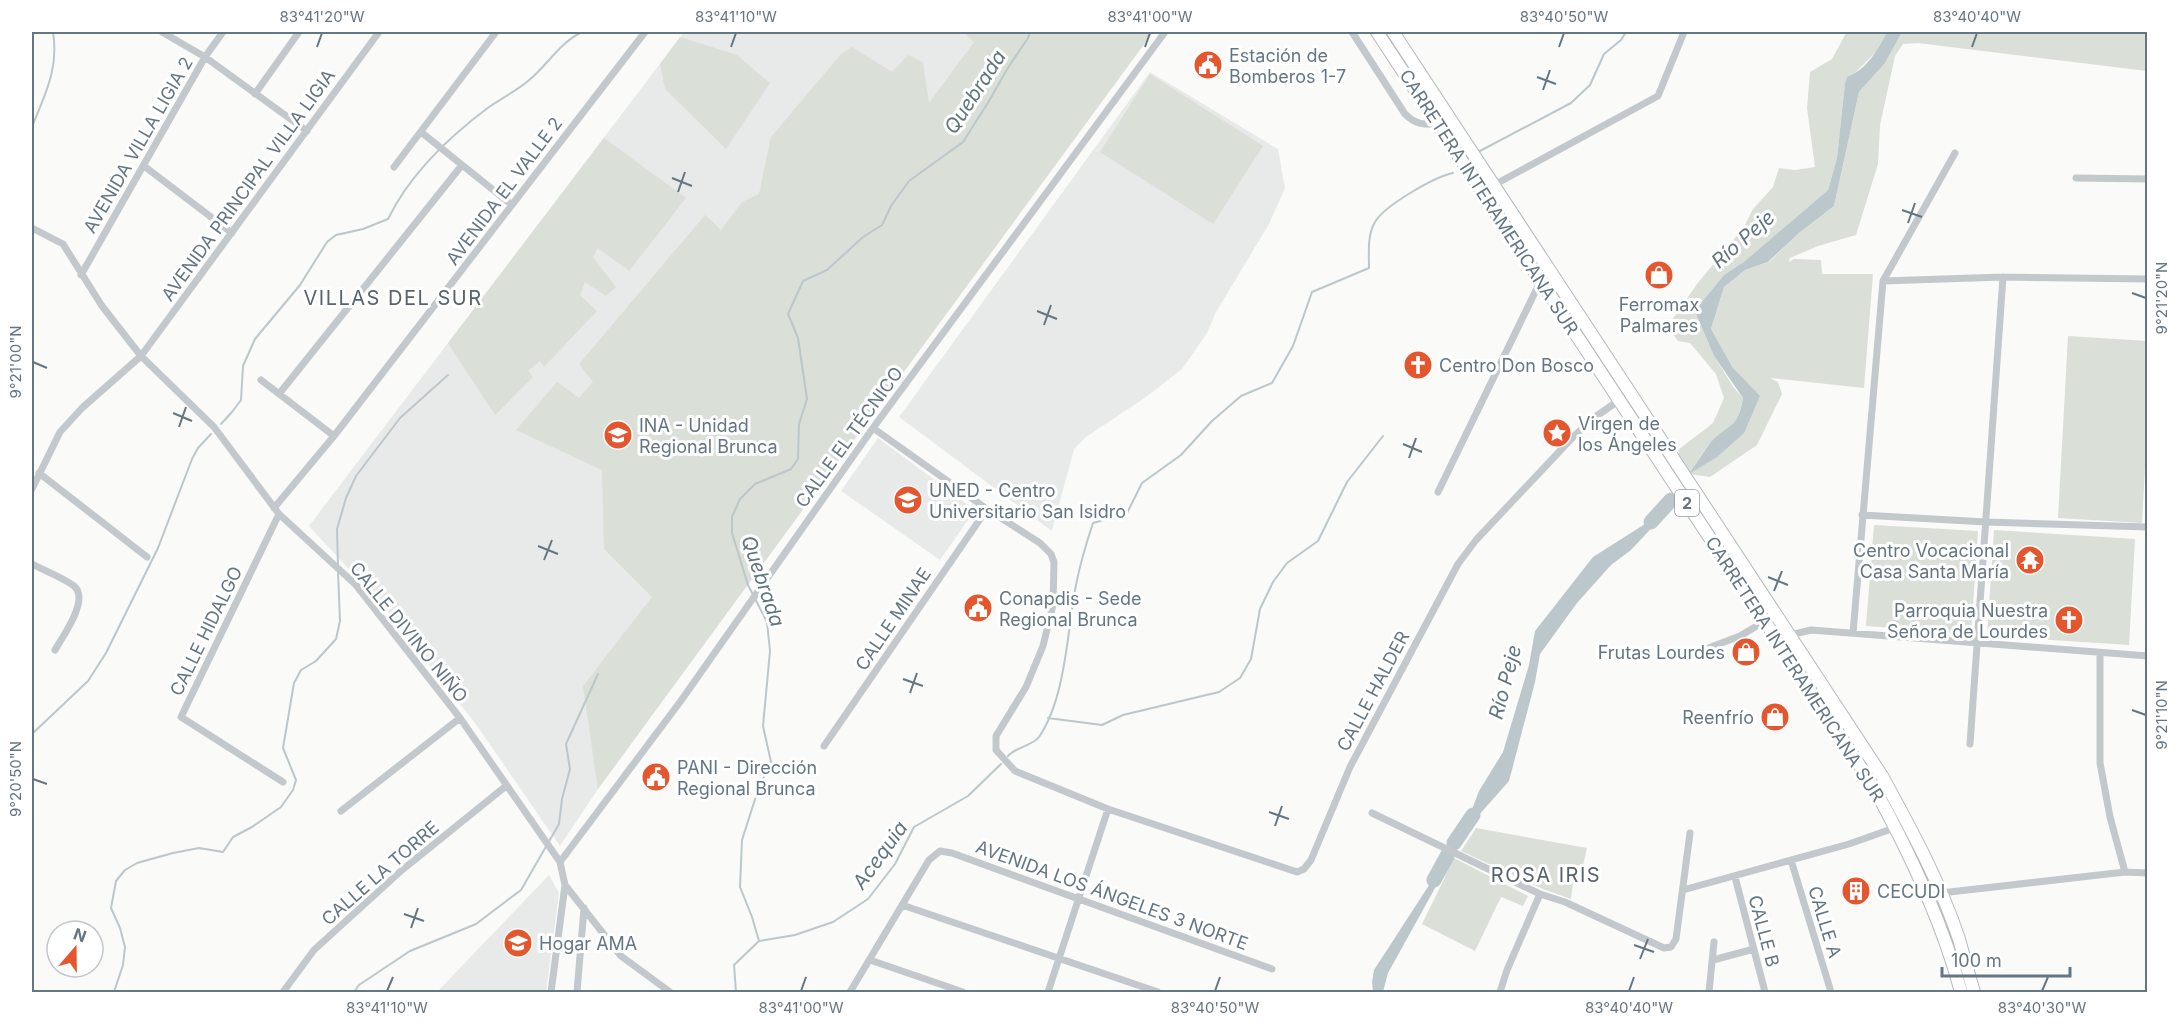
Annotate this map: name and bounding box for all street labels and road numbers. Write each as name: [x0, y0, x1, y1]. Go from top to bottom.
street label: AVENIDA VILLA LIGIA 2: [79, 53, 197, 237]
street label: AVENIDA PRINCIPAL VILLA LIGIA: [157, 65, 339, 305]
street label: CARRETERA INTERAMERICANA SUR: [1395, 66, 1583, 339]
street label: AVENIDA EL VALLE 2: [442, 113, 566, 269]
street label: CALLE EL TÉCNICO: [790, 362, 907, 511]
road number: 2: [1675, 490, 1699, 516]
street label: CARRETERA INTERAMERICANA SUR: [1701, 533, 1889, 806]
street label: CALLE DIVINO NIÑO: [346, 557, 473, 706]
street label: CALLE HIDALGO: [166, 563, 246, 699]
street label: CALLE MINAE: [851, 564, 935, 674]
street label: CALLE HALDER: [1333, 627, 1414, 755]
street label: CALLE LA TORRE: [317, 817, 443, 929]
street label: AVENIDA LOS ÁNGELES 3 NORTE: [973, 835, 1251, 954]
street label: CALLE A: [1804, 884, 1846, 960]
street label: CALLE B: [1744, 893, 1784, 969]

